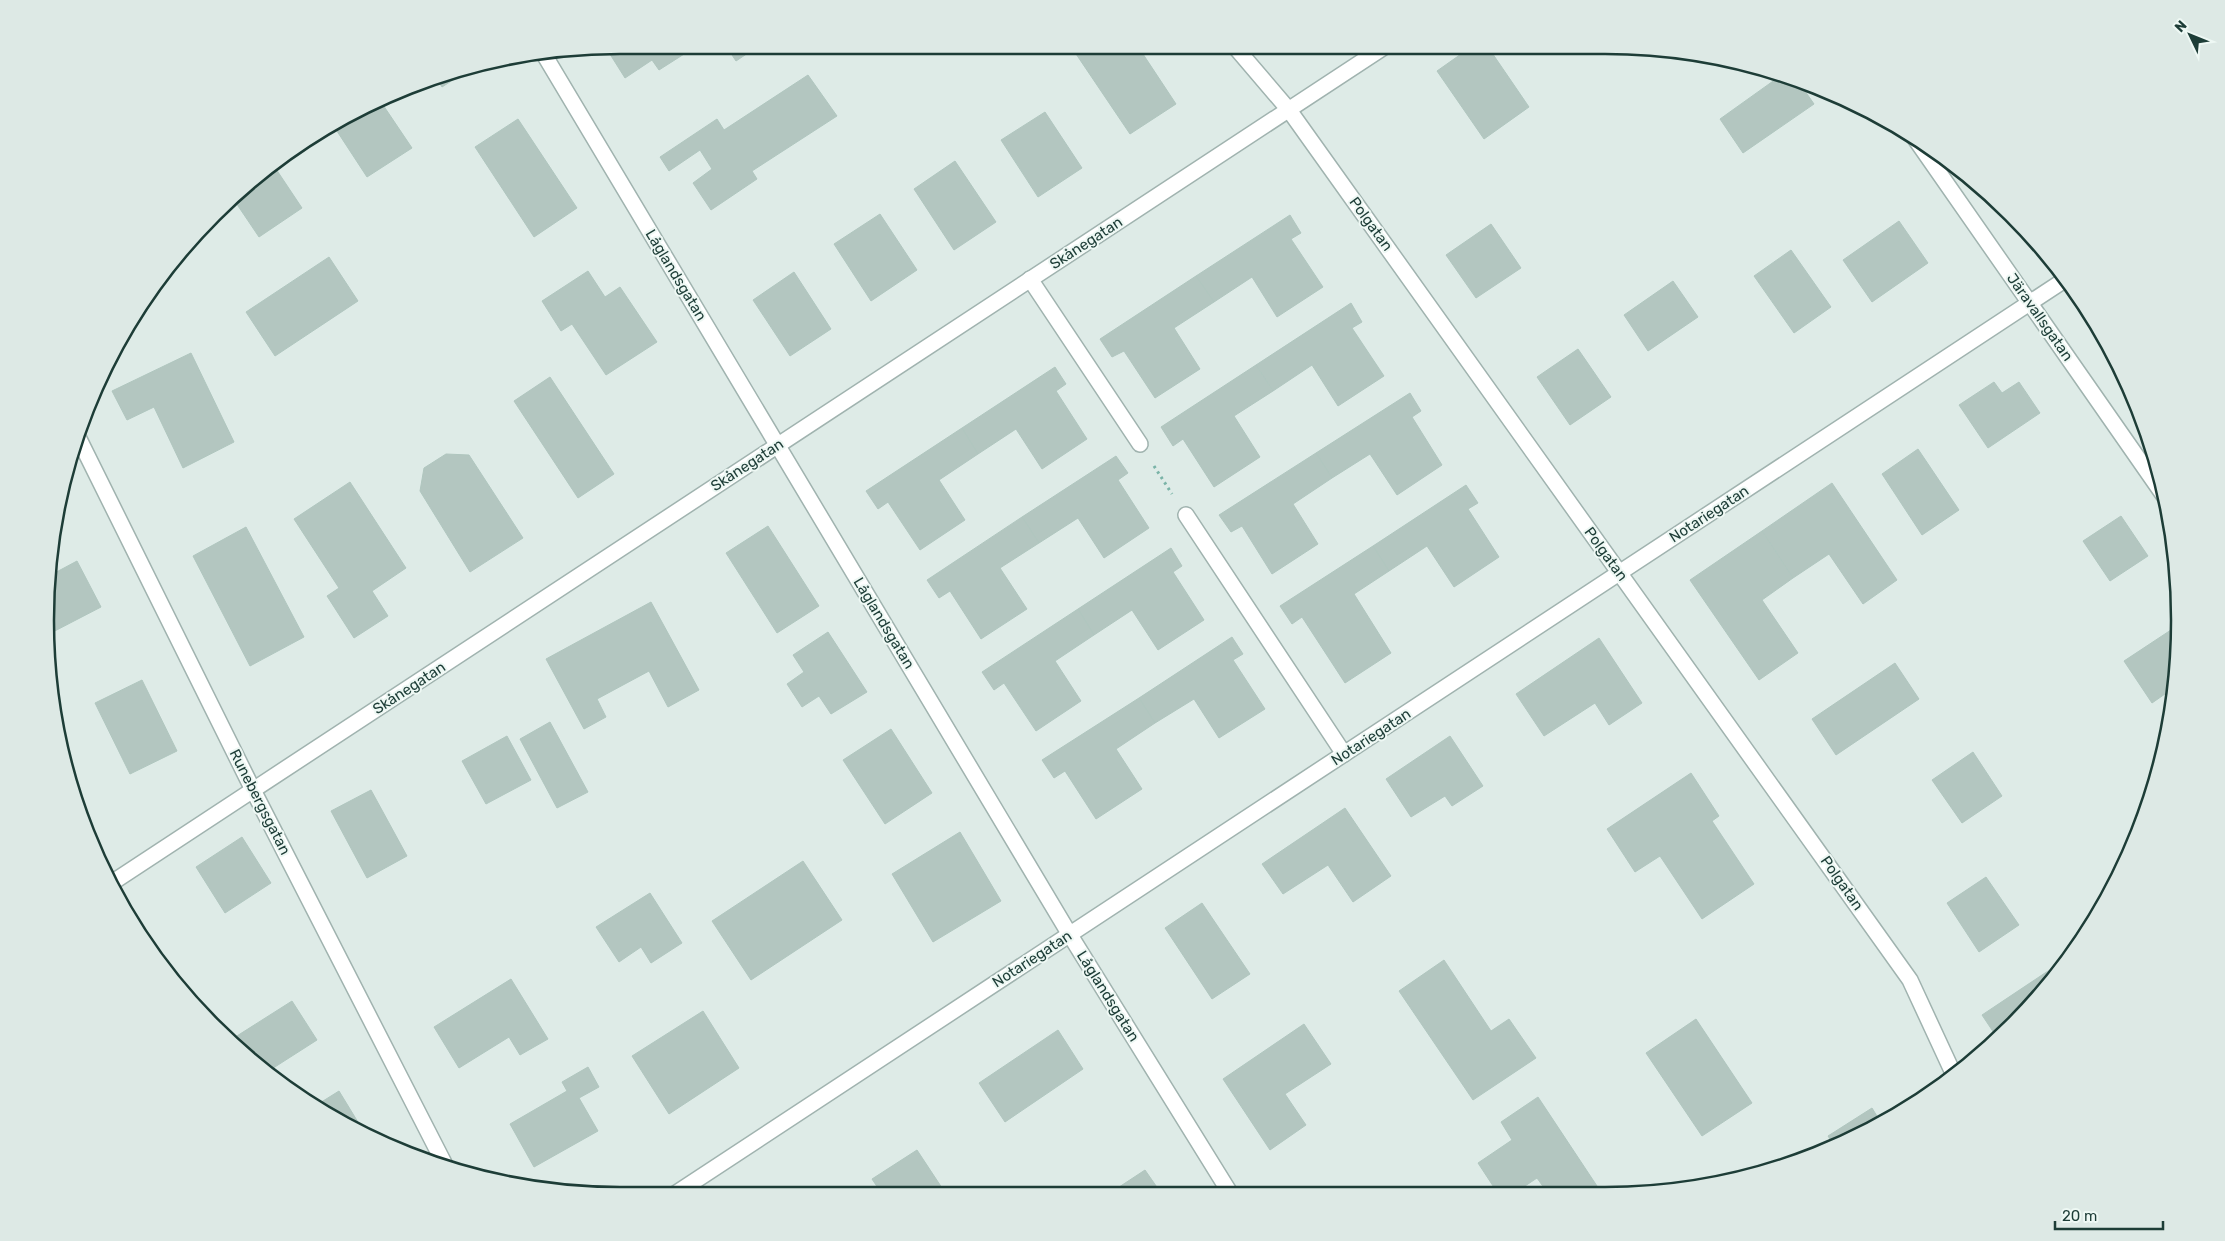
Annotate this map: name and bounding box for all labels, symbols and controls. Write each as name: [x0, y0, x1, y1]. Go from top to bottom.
north arrow: [2165, 10, 2215, 60]
text: N: [2171, 17, 2191, 36]
street label: Polgatan: [1345, 194, 1397, 254]
street label: Skånegatan: [1046, 213, 1126, 273]
street label: Låglandsgatan: [642, 226, 710, 324]
street label: Järavallsgatan: [2003, 270, 2077, 364]
street label: Skånegatan: [707, 435, 787, 495]
street label: Notariegatan: [1666, 482, 1752, 546]
street label: Polgatan: [1580, 524, 1632, 584]
street label: Låglandsgatan: [850, 574, 918, 672]
street label: Skånegatan: [369, 658, 449, 718]
street label: Notariegatan: [1328, 705, 1414, 769]
street label: Runebergsgatan: [226, 746, 294, 858]
street label: Polgatan: [1817, 852, 1867, 914]
street label: Notariegatan: [989, 927, 1075, 991]
street label: Låglandsgatan: [1073, 947, 1143, 1045]
scale bar: [2055, 1198, 2162, 1230]
text: 20 m: [2062, 1207, 2097, 1225]

